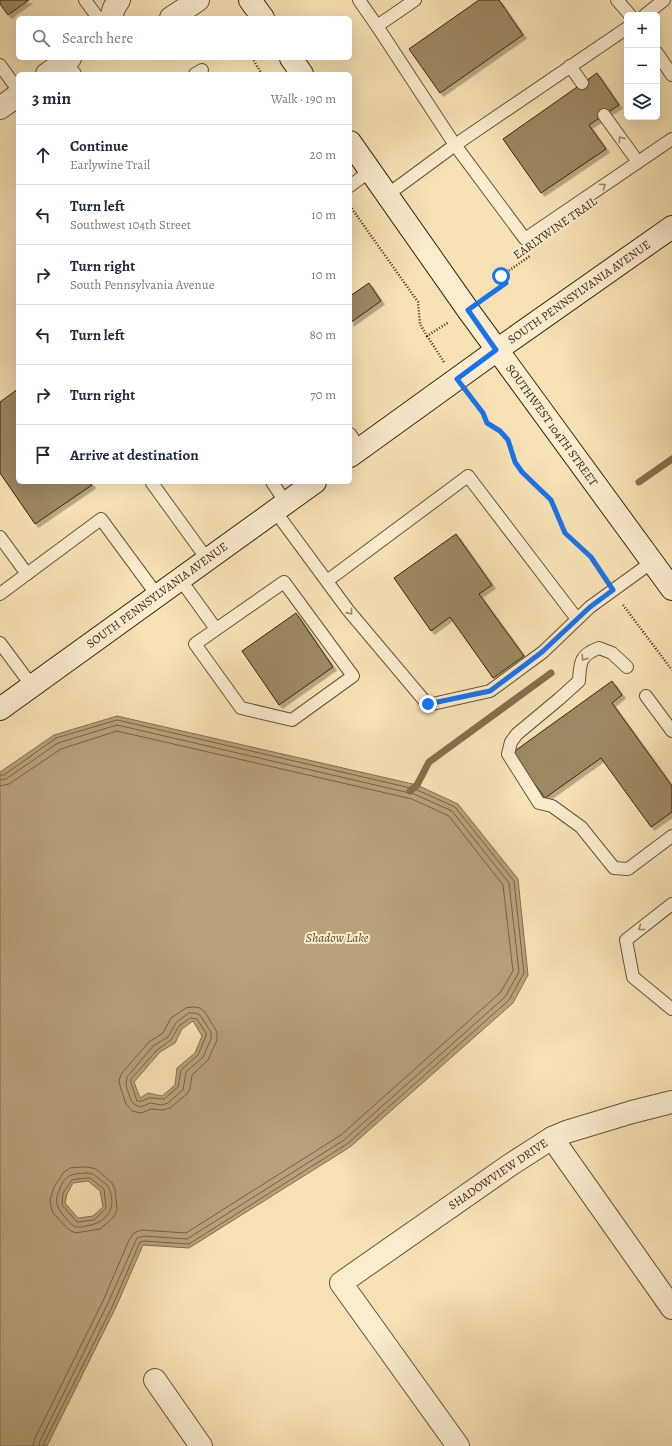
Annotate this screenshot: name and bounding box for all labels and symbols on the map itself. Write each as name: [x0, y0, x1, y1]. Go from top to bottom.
one-way arrow: [619, 136, 626, 143]
one-way arrow: [599, 183, 606, 191]
street label: EARLYWINE TRAIL: [510, 193, 601, 263]
street label: SOUTH PENNSYLVANIA AVENUE: [504, 236, 654, 348]
route start: [492, 267, 510, 285]
street label: SOUTHWEST 104TH STREET: [502, 361, 602, 489]
street label: SOUTH PENNSYLVANIA AVENUE: [83, 538, 231, 652]
one-way arrow: [346, 607, 353, 614]
one-way arrow: [582, 653, 589, 660]
route end: [419, 695, 437, 713]
one-way arrow: [638, 923, 645, 931]
water label: Shadow Lake: [306, 929, 369, 946]
street label: SHADOWVIEW DRIVE: [445, 1135, 551, 1213]

